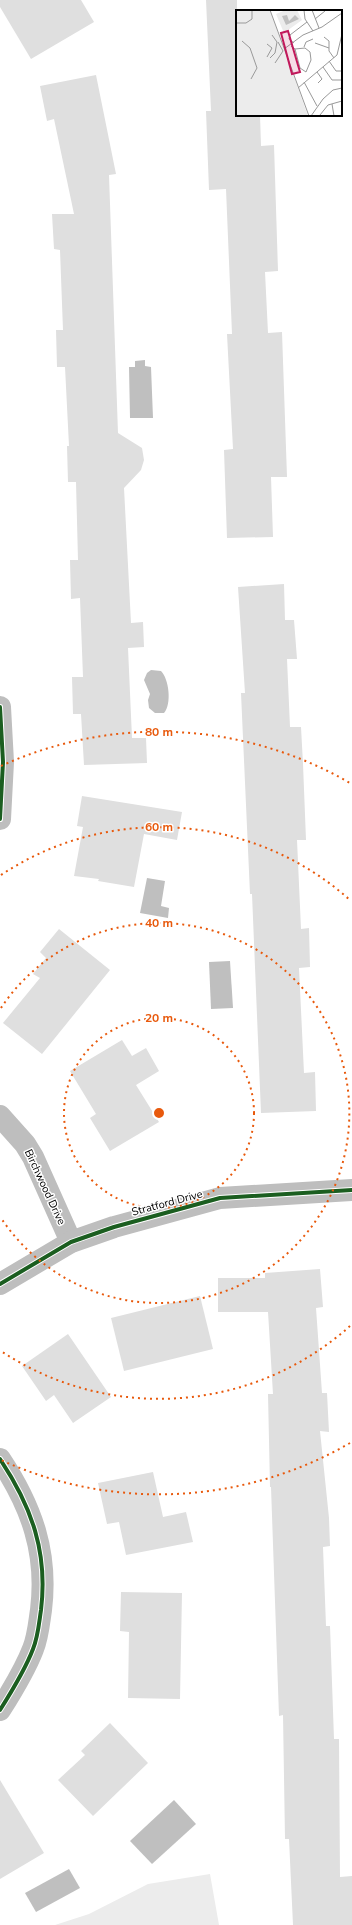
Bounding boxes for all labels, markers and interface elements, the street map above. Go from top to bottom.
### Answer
inset map [236,10,342,116]
text: 80 m [145,724,173,740]
text: 60 m [145,819,173,835]
text: 40 m [145,915,173,931]
text: 20 m [145,1010,173,1026]
centre of rings [152,1106,166,1120]
street label: Birchwood Drive [21,1147,69,1227]
street label: Stratford Drive [130,1186,204,1220]

